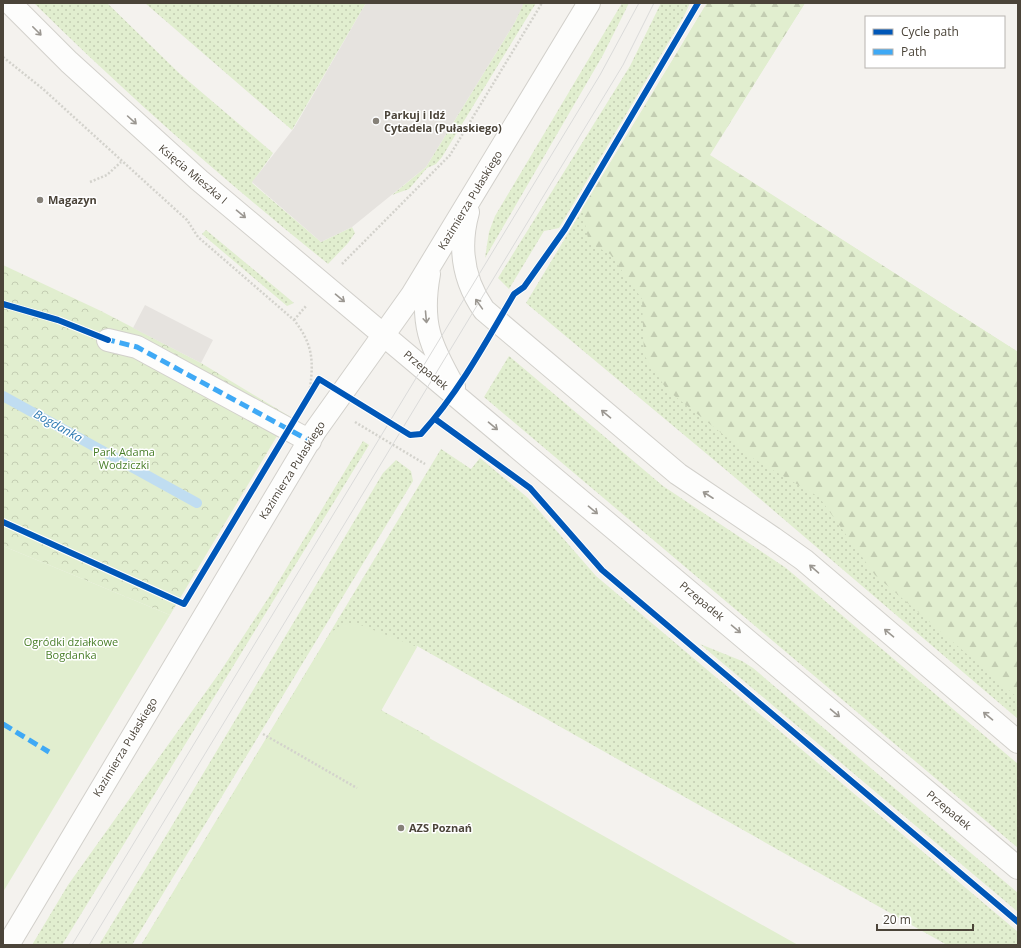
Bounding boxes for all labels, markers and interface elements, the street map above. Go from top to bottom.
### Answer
legend [865,16,1005,68]
text: Cycle path [901,23,959,40]
one-way arrow [32,26,42,36]
text: Path [901,43,927,60]
place label: Parkuj i Idź Cytadela (Pułaskiego) [384,107,502,135]
one-way arrow [127,115,137,125]
marker: Parkuj i Idź Cytadela (Pułaskiego) [371,116,381,126]
street label: Księcia Mieszka I [156,141,231,207]
street label: Kazimierza Pułaskiego [434,147,505,252]
place label: Magazyn [48,192,97,207]
marker: Magazyn [35,195,45,205]
one-way arrow [235,210,246,218]
one-way arrow [335,293,345,302]
one-way arrow [475,298,483,309]
one-way arrow [423,310,430,323]
street label: Przepadek [401,347,452,393]
water label: Bogdanka [31,405,86,446]
one-way arrow [600,410,611,419]
street label: Kazimierza Pułaskiego [255,417,328,522]
one-way arrow [488,422,498,431]
park label: Park Adama Wodziczki [93,444,155,472]
one-way arrow [703,491,714,499]
one-way arrow [588,505,598,514]
one-way arrow [809,564,820,573]
street label: Przepadek [677,578,728,624]
one-way arrow [730,625,741,634]
one-way arrow [883,628,894,637]
park label: Ogródki działkowe Bogdanka [24,634,118,662]
street label: Kazimierza Pułaskiego [89,694,160,799]
one-way arrow [829,708,840,717]
one-way arrow [983,712,994,721]
street label: Przepadek [924,787,975,833]
place label: AZS Poznań [409,820,472,835]
marker: AZS Poznań [396,823,406,833]
scale bar [877,906,973,932]
text: 20 m [883,911,911,928]

